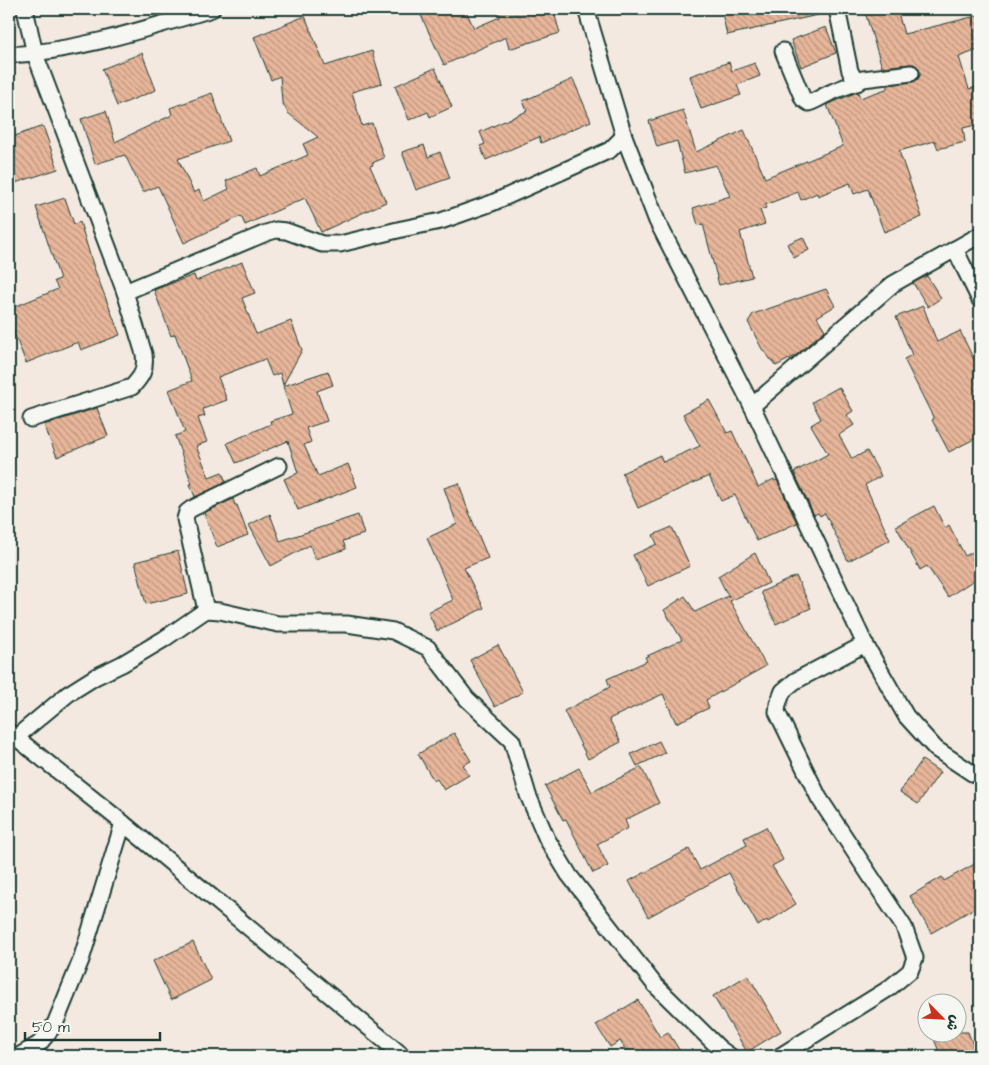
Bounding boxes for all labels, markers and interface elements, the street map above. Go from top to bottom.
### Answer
north arrow [916,992,966,1042]
scale bar [25,1010,160,1042]
text: ش [941,1012,965,1034]
text: 50 m [32,1017,70,1038]

